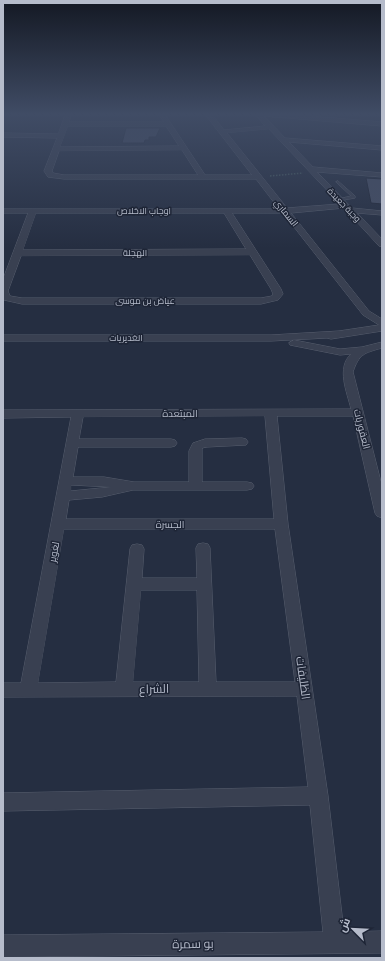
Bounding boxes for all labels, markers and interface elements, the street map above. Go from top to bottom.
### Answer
street label: وجبة جعيدة [325,185,363,225]
street label: السماري [271,197,301,230]
street label: اوجاب الاخلاص [117,205,171,217]
street label: الهجلة [123,247,147,259]
street label: عياض بن موسى [115,295,175,307]
street label: الغديريات [109,332,143,344]
street label: المبتعدة [162,407,198,420]
street label: العقوريات [351,408,373,450]
street label: الجسرة [156,518,184,531]
street label: لغوير [45,541,62,564]
street label: الظليفات [292,655,314,701]
street label: الشراع [139,681,169,697]
north arrow [333,909,373,949]
text: ش [335,916,353,934]
street label: بو سمرة [172,936,214,952]

